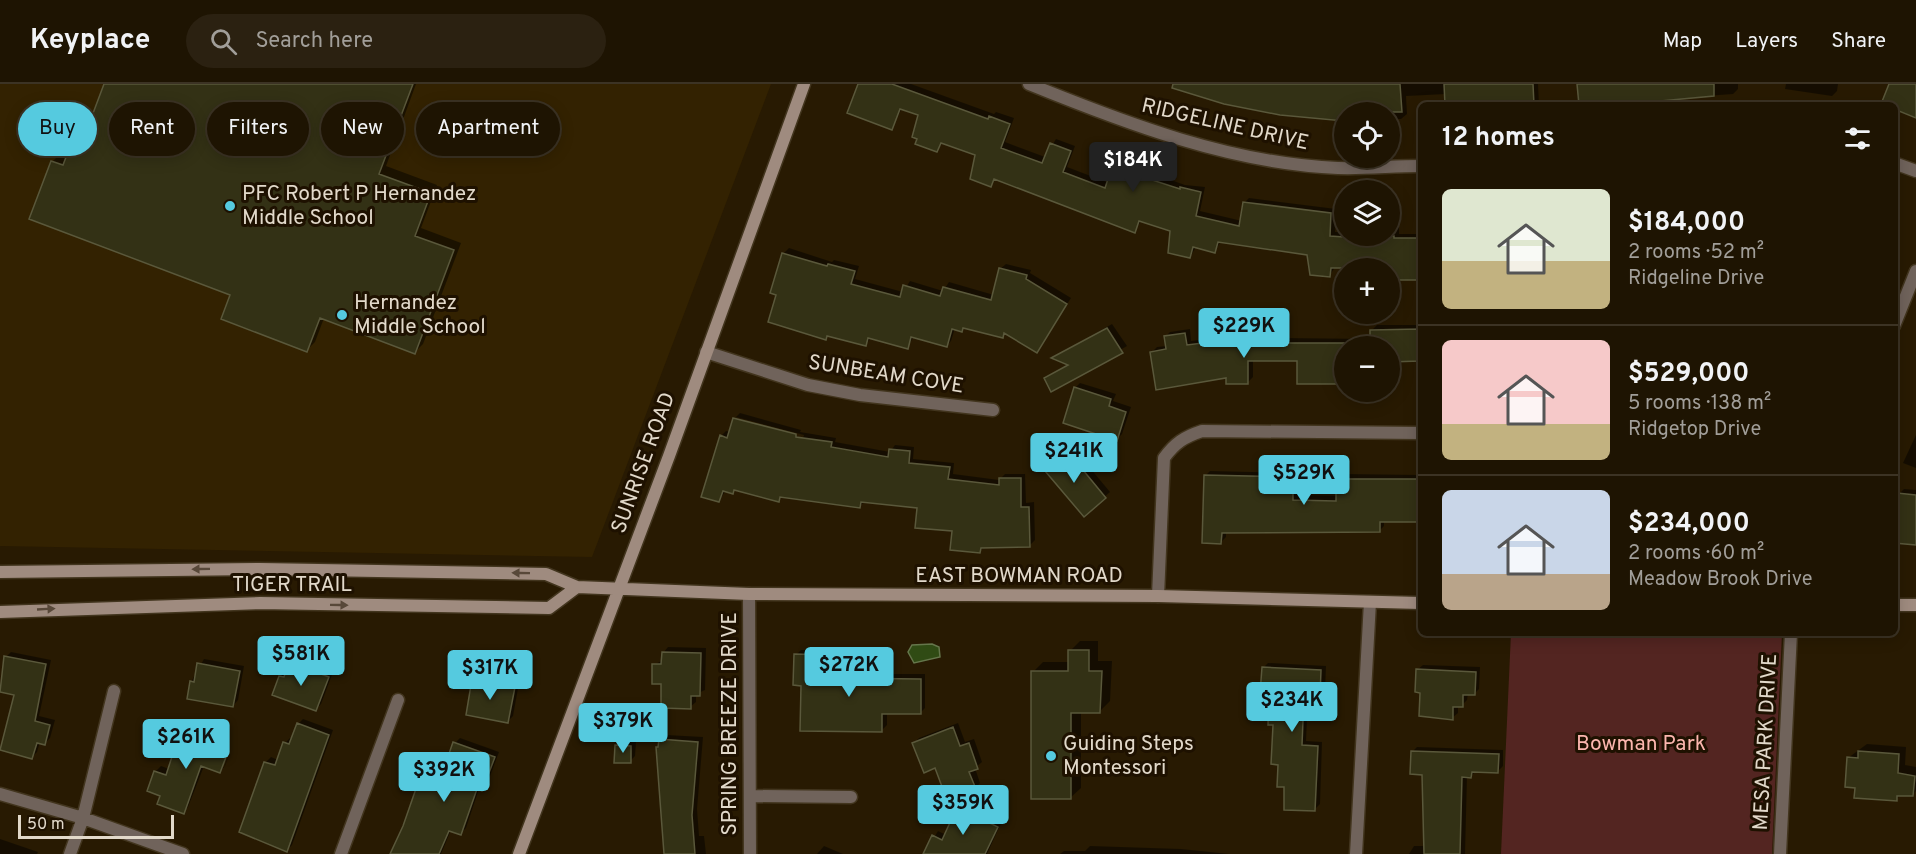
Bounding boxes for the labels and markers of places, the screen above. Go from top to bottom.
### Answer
pin: $184K [1091,142,1175,193]
place label: PFC Robert P Hernandez Middle School [242,181,476,232]
marker: PFC Robert P Hernandez Middle School [223,199,237,213]
place label: Hernandez Middle School [354,290,486,341]
marker: Hernandez Middle School [335,308,349,322]
pin: $229K [1202,308,1286,359]
pin: $241K [1032,433,1116,484]
pin: $529K [1262,455,1346,506]
pin: $581K [259,636,343,687]
pin: $272K [807,647,891,698]
pin: $317K [448,650,532,701]
pin: $234K [1250,682,1334,733]
pin: $379K [581,703,665,754]
pin: $261K [144,719,228,770]
place label: Guiding Steps Montessori [1063,731,1194,782]
marker: Guiding Steps Montessori [1044,749,1058,763]
pin: $392K [402,752,486,803]
pin: $359K [921,785,1005,836]

